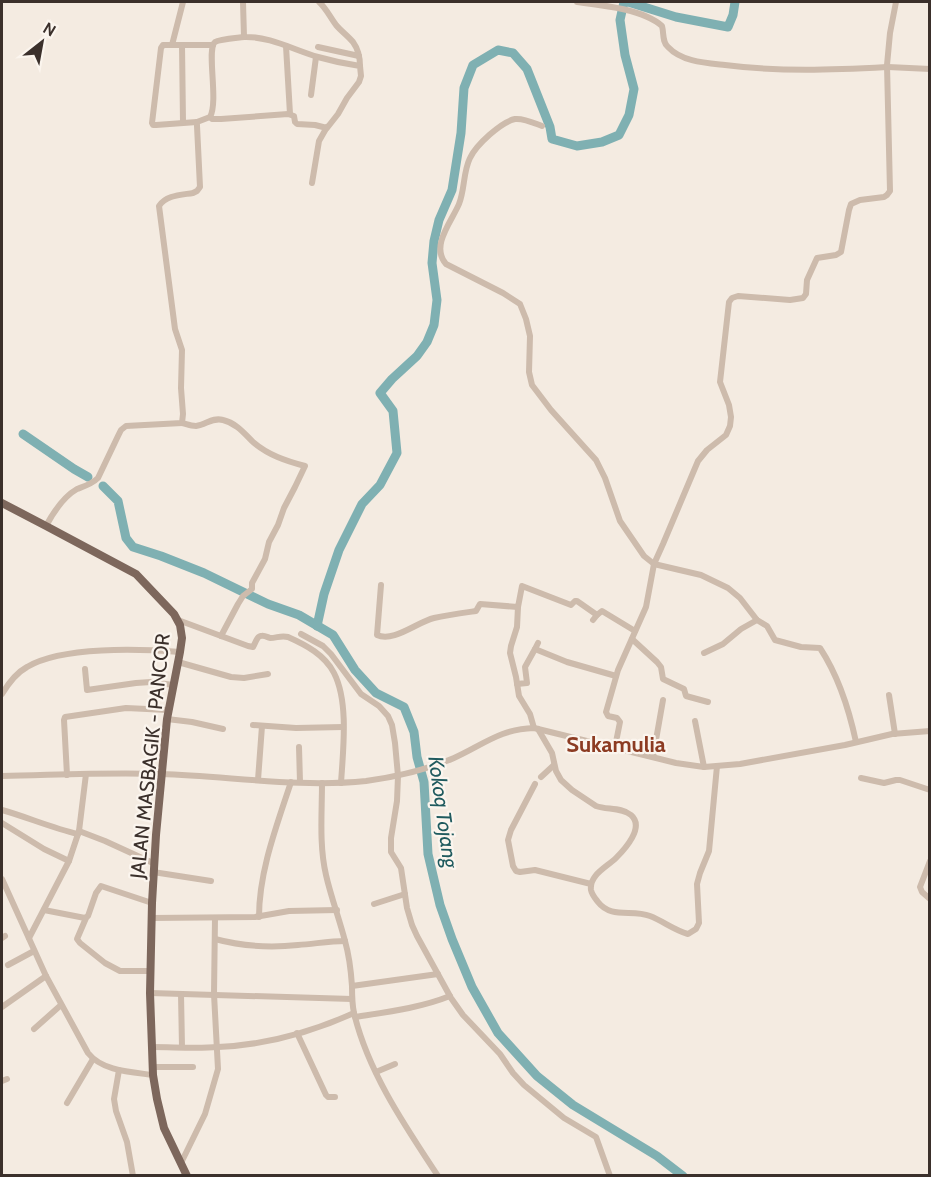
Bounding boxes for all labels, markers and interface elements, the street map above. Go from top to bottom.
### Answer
north arrow [12,12,72,72]
text: N [40,19,59,41]
street label: JALAN MASBAGIK - PANCOR [125,632,175,881]
district label: Sukamulia [566,731,666,758]
water label: Kokoq Tojang [422,754,464,871]

